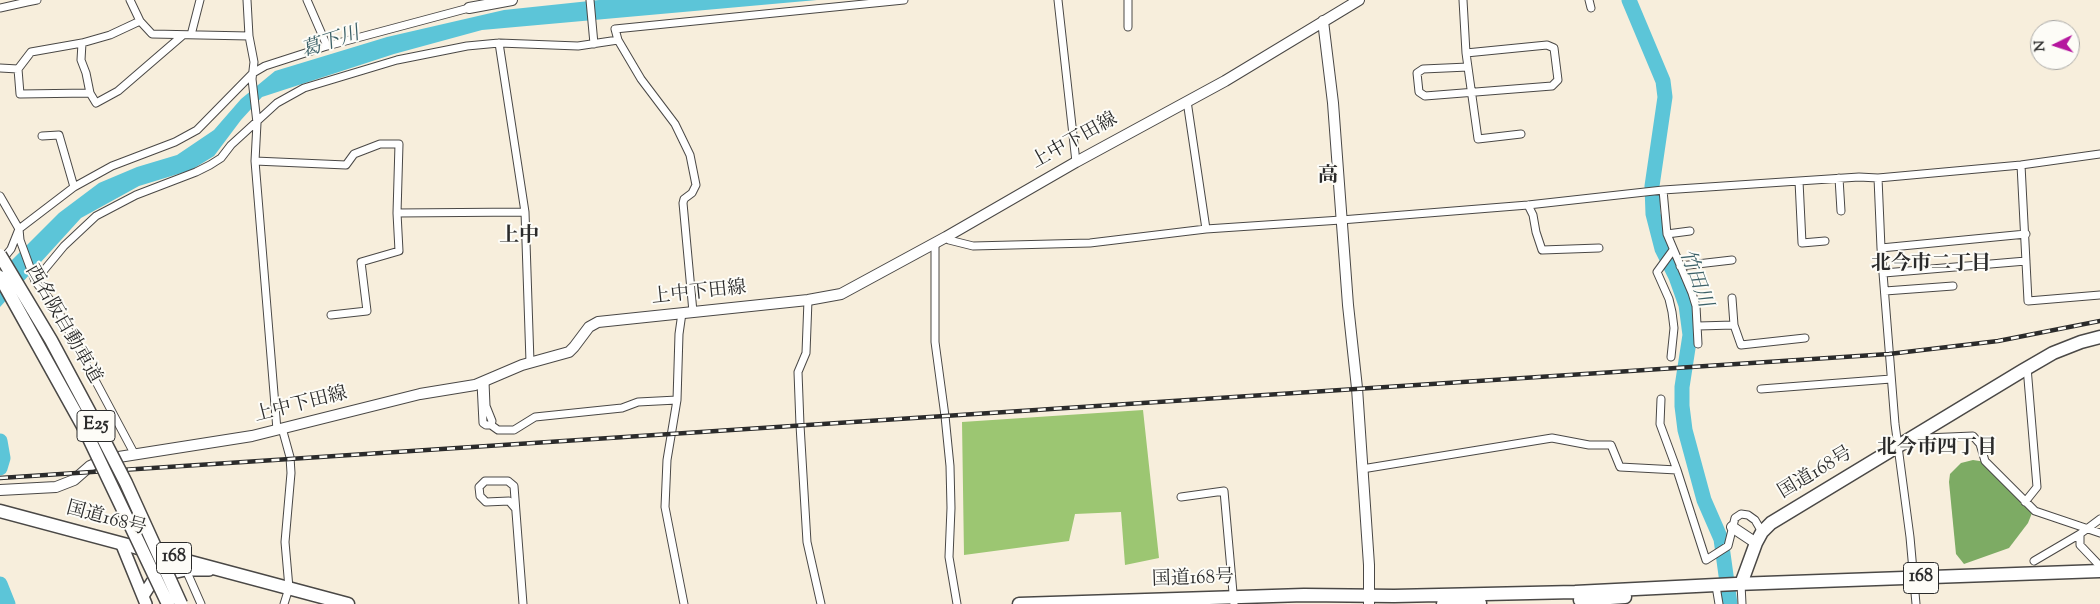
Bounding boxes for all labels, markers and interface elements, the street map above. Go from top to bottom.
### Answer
north arrow [2030,20,2080,70]
water label: 葛下川 [299,23,363,65]
text: N [2031,40,2051,52]
street label: 上中下田線 [1028,109,1122,175]
district label: 高 [1318,166,1338,190]
district label: 上中 [499,226,539,250]
water label: 竹田川 [1672,247,1716,311]
district label: 北今市二丁目 [1871,254,1991,278]
street label: 西名阪自動車道 [19,262,105,388]
street label: 上中下田線 [651,278,747,310]
street label: 上中下田線 [252,383,350,429]
road number: E25 [77,411,115,442]
district label: 北今市四丁目 [1877,438,1997,462]
street label: 国道168号 [1775,443,1857,505]
street label: 国道168号 [63,498,149,542]
road number: 168 [156,542,192,574]
road number: 168 [1904,562,1938,594]
street label: 国道168号 [1151,567,1235,593]

